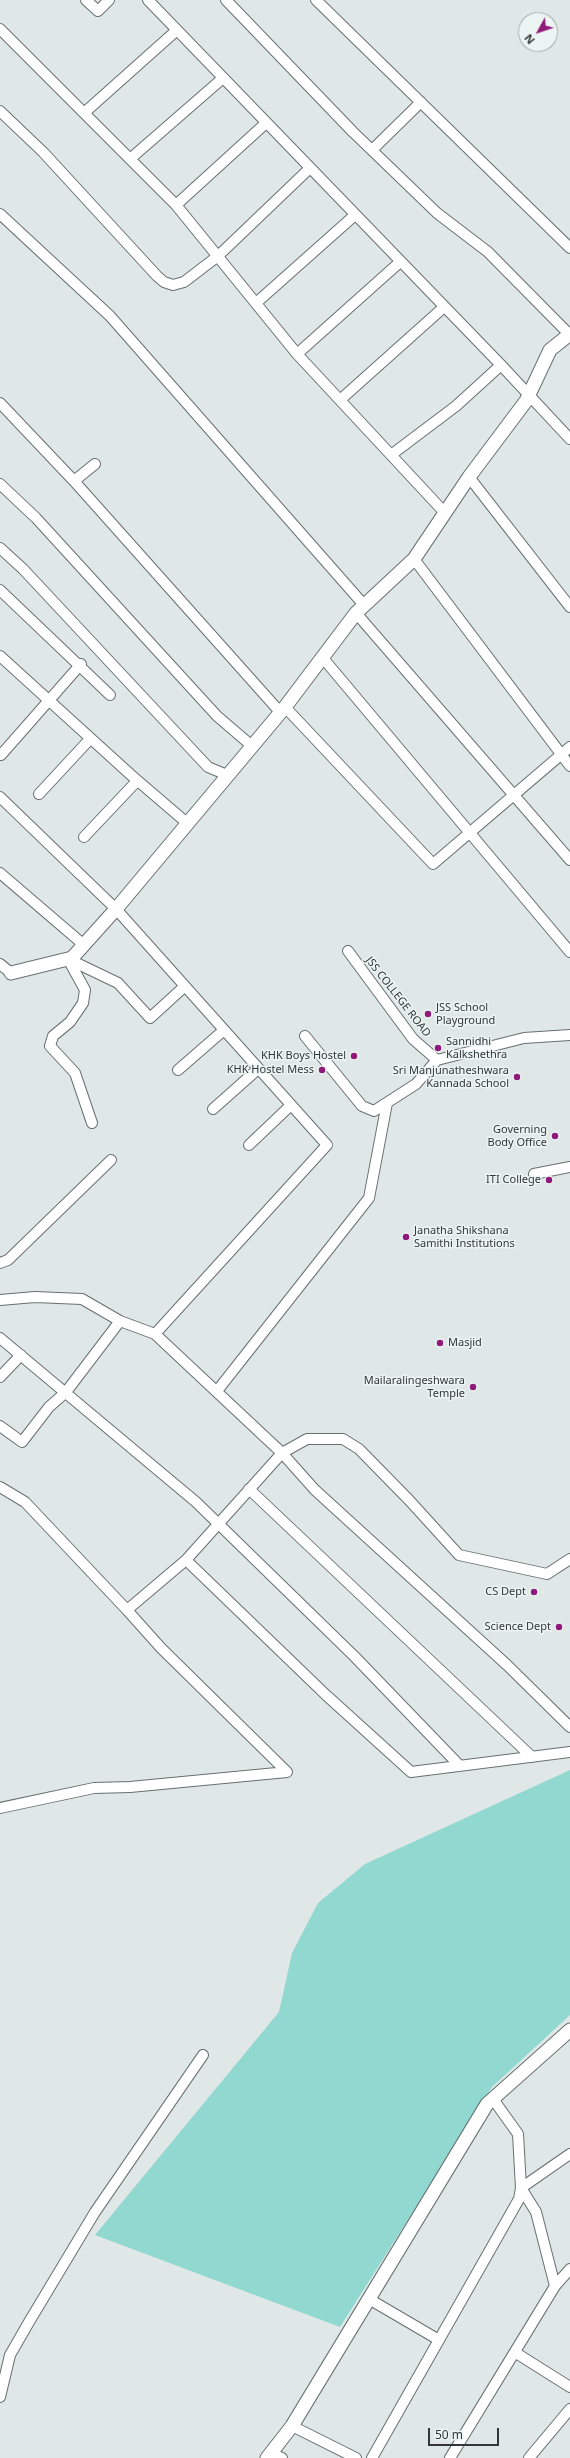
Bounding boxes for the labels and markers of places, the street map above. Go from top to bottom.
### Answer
place label: JSS School Playground [436,1001,495,1027]
marker: JSS School Playground [423,1009,433,1019]
place label: Sannidhi Kalkshethra [446,1035,507,1061]
marker: Sannidhi Kalkshethra [433,1043,443,1053]
place label: KHK Boys Hostel [261,1049,346,1063]
marker: KHK Boys Hostel [349,1051,359,1061]
place label: KHK Hostel Mess [227,1063,314,1077]
place label: Sri Manjunatheshwara Kannada School [393,1064,509,1090]
marker: KHK Hostel Mess [317,1065,327,1075]
marker: Sri Manjunatheshwara Kannada School [512,1072,522,1082]
place label: Governing Body Office [487,1123,547,1149]
marker: Governing Body Office [550,1131,560,1141]
place label: ITI College [486,1173,541,1187]
marker: ITI College [544,1175,554,1185]
place label: Janatha Shikshana Samithi Institutions [414,1224,515,1250]
marker: Janatha Shikshana Samithi Institutions [401,1232,411,1242]
place label: Masjid [448,1336,482,1350]
marker: Masjid [435,1338,445,1348]
place label: Mailaralingeshwara Temple [364,1374,465,1400]
marker: Mailaralingeshwara Temple [468,1382,478,1392]
place label: CS Dept [485,1585,526,1599]
marker: CS Dept [529,1587,539,1597]
place label: Science Dept [485,1620,551,1634]
marker: Science Dept [554,1622,564,1632]

